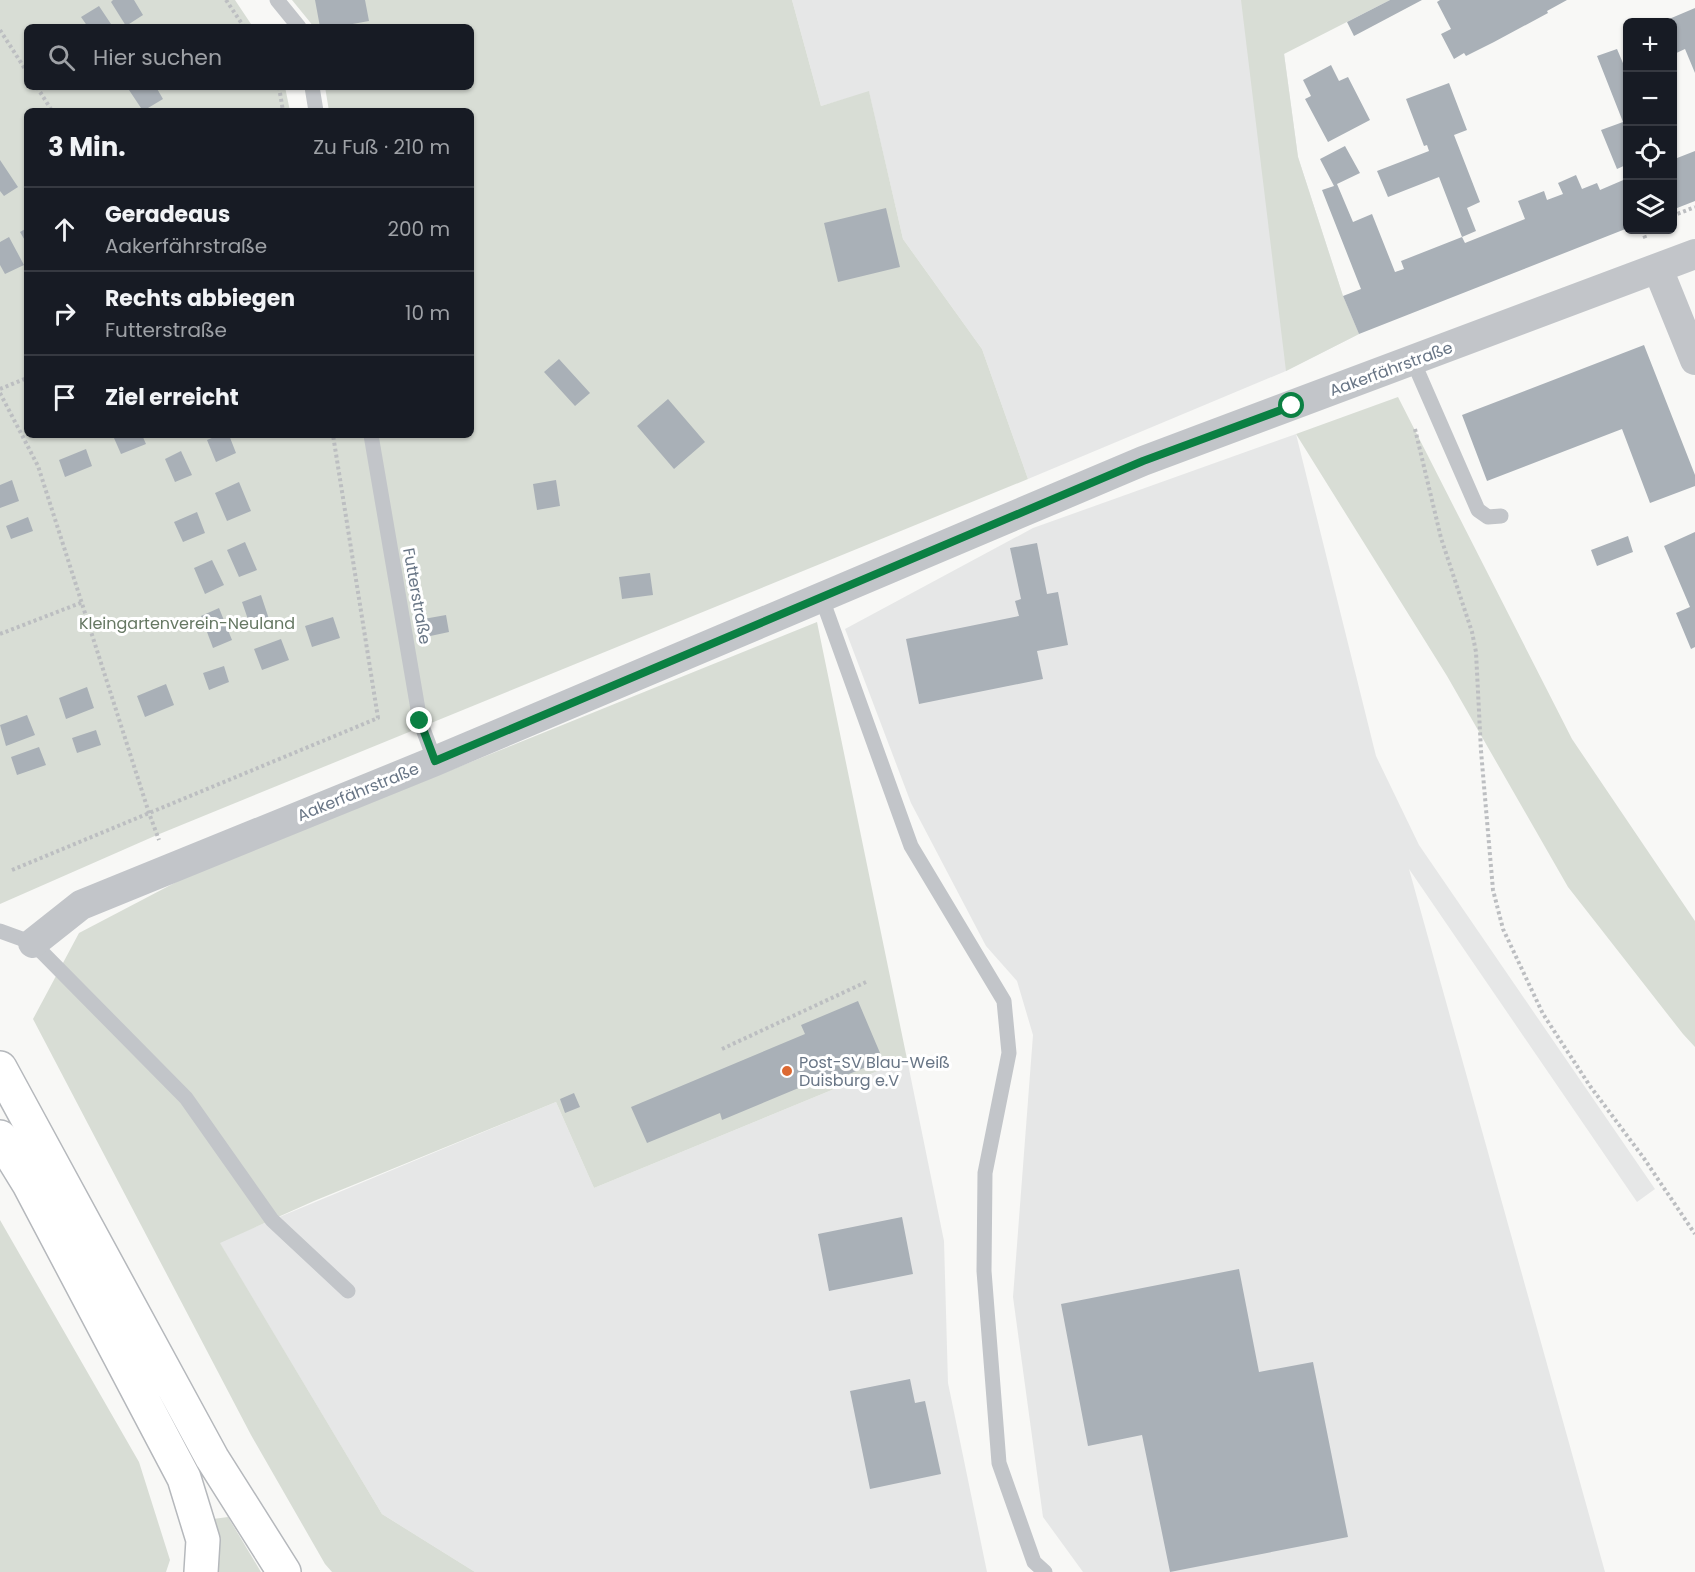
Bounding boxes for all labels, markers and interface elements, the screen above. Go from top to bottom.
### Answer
map controls [1623,18,1677,234]
button: + [1623,18,1677,72]
search box [24,24,474,90]
icon: search [45,41,78,74]
text: Hier suchen [93,42,222,73]
button: − [1623,72,1677,126]
button: locate [1623,126,1677,180]
text: 3 Min. [48,129,126,165]
text: Zu Fuß · 210 m [313,133,450,161]
button: layers [1623,180,1677,234]
text: Geradeaus [105,199,230,230]
icon: ahead [48,213,81,246]
text: 200 m [387,215,450,243]
text: Aakerfährstraße [105,232,267,260]
text: Rechts abbiegen [105,283,295,314]
icon: right [48,297,81,330]
text: 10 m [405,299,450,327]
text: Futterstraße [105,316,227,344]
street label: Aakerfährstraße [1326,336,1456,402]
icon: arrive [48,381,81,414]
text: Ziel erreicht [105,382,239,413]
route start [1278,392,1304,418]
street label: Futterstraße [397,546,437,646]
park label: Kleingartenverein-Neuland [79,612,295,635]
route end [406,707,432,733]
street label: Aakerfährstraße [294,757,423,827]
place label: Post-SV Blau-Weiß Duisburg e.V [799,1051,950,1092]
marker: Post-SV Blau-Weiß Duisburg e.V [780,1064,794,1078]

